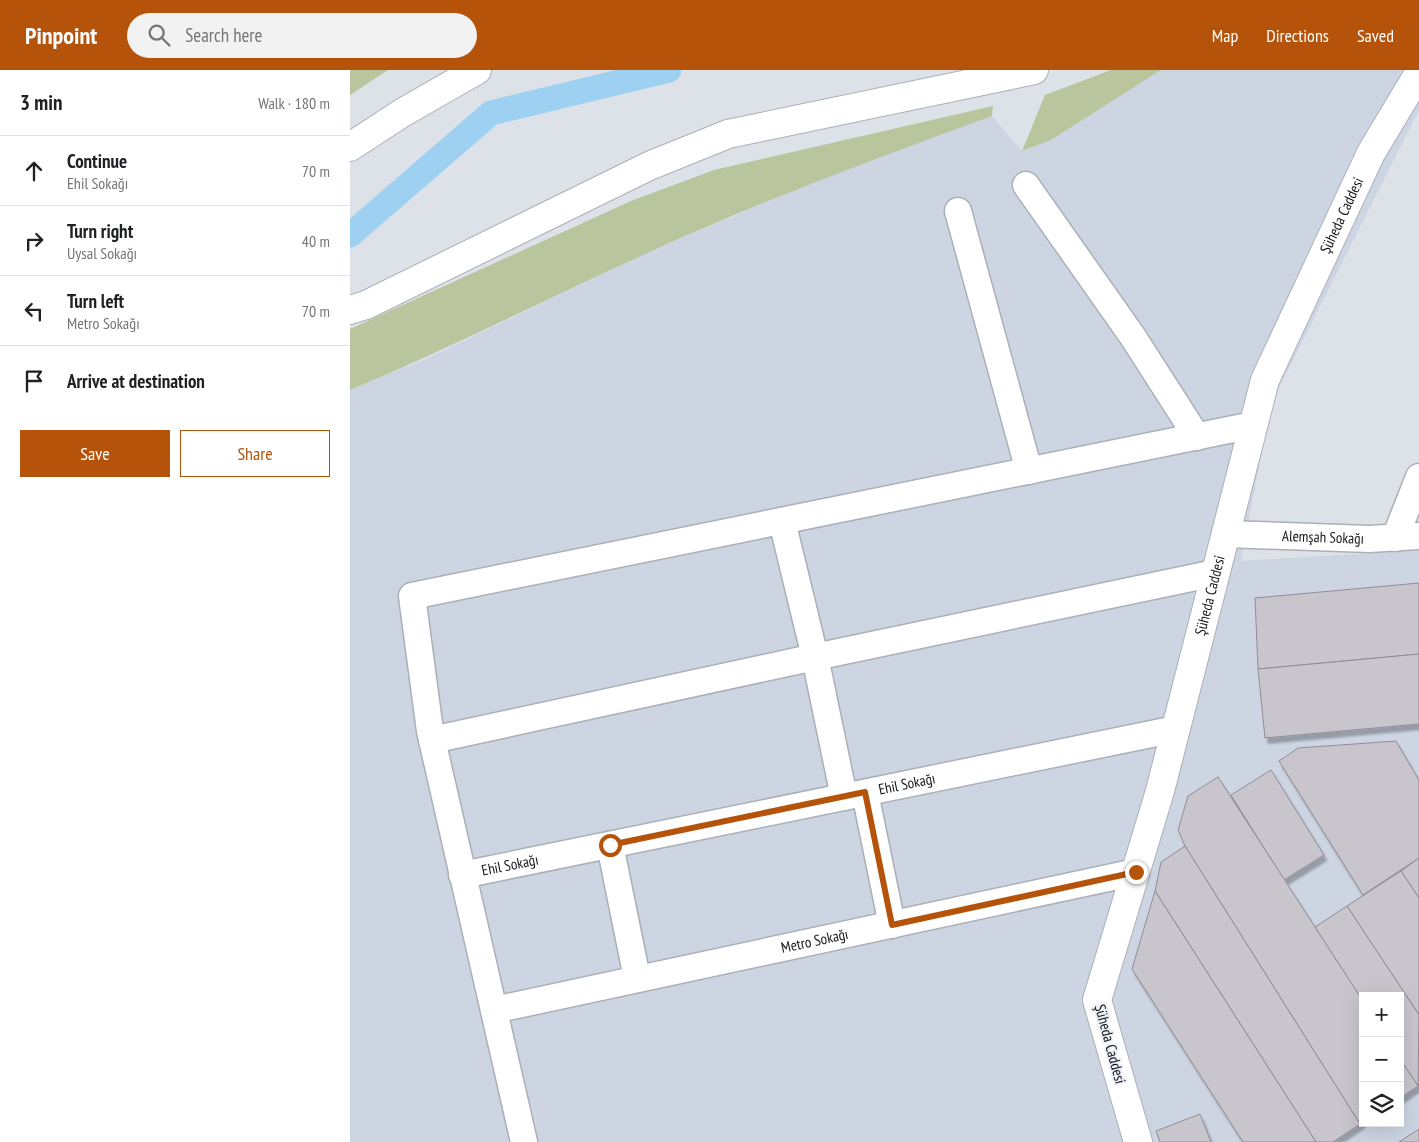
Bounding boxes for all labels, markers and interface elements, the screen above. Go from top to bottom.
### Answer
search box [127,13,477,58]
text: Pinpoint [25,20,97,51]
icon: search [145,21,173,49]
text: Search here [185,23,262,47]
text: Map [1212,24,1238,47]
text: Directions [1266,24,1329,47]
text: Saved [1357,24,1394,47]
text: 3 min [20,89,62,116]
text: Walk · 180 m [258,93,330,113]
text: Continue [67,149,127,173]
icon: ahead [20,157,48,185]
text: 70 m [302,161,330,181]
text: Ehil Sokağı [67,173,128,193]
street label: Şüheda Caddesi [1316,174,1367,256]
text: Turn right [67,219,133,243]
icon: right [20,227,48,255]
text: 40 m [302,231,330,251]
text: Uysal Sokağı [67,243,137,263]
text: Turn left [67,289,124,313]
icon: left [20,297,48,325]
text: 70 m [302,301,330,321]
text: Metro Sokağı [67,313,140,333]
icon: arrive [20,367,48,395]
text: Arrive at destination [67,369,205,393]
button: Save [20,430,170,477]
button: Share [180,430,330,477]
street label: Alemşah Sokağı [1282,526,1364,548]
street label: Şüheda Caddesi [1190,553,1229,637]
street label: Ehil Sokağı [877,768,937,799]
route start [599,834,622,857]
street label: Ehil Sokağı [480,850,540,880]
route end [1125,861,1148,884]
street label: Metro Sokağı [779,924,850,957]
map controls [1359,992,1404,1127]
button: + [1359,992,1404,1037]
street label: Şüheda Caddesi [1091,1002,1130,1086]
button: − [1359,1037,1404,1082]
button: layers [1359,1082,1404,1127]

